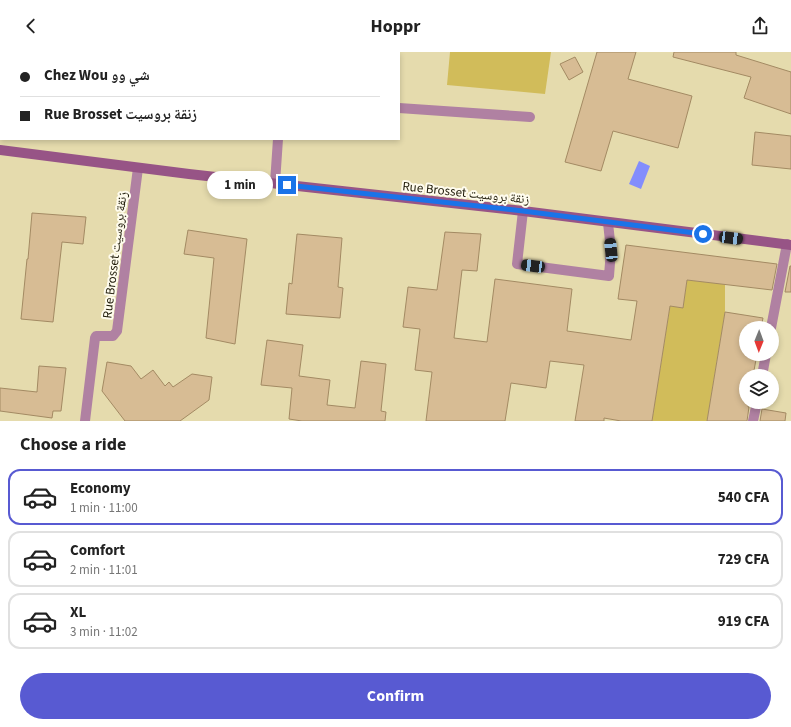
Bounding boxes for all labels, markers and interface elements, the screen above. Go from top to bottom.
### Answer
text: Hoppr [371,14,420,39]
icon: back [20,15,42,37]
icon: share [749,15,771,37]
text: Chez Wou شي وو [44,65,150,86]
text: Rue Brosset زنقة بروسيت [44,104,197,125]
callout: 1 min [207,171,273,199]
text: 1 min [224,176,256,194]
route end [278,176,296,194]
street label: Rue Brosset زنقة بروسيت [401,177,530,209]
street label: Rue Brosset زنقة بروسيت [98,191,132,320]
route start [694,225,712,243]
car [718,231,744,245]
car [604,237,618,263]
car [520,259,546,273]
north arrow [739,321,779,361]
map controls [739,321,779,409]
button: layers [739,369,779,409]
text: Choose a ride [20,432,126,457]
text: Economy [70,478,131,499]
icon: car [22,479,58,515]
text: 540 CFA [718,487,769,508]
text: 1 min · 11:00 [70,499,138,517]
text: Comfort [70,540,125,561]
icon: car [22,541,58,577]
text: 729 CFA [718,549,769,570]
text: 2 min · 11:01 [70,561,138,579]
text: XL [70,602,86,623]
icon: car [22,603,58,639]
text: 919 CFA [718,611,769,632]
text: 3 min · 11:02 [70,623,138,641]
button: Confirm [20,673,771,719]

